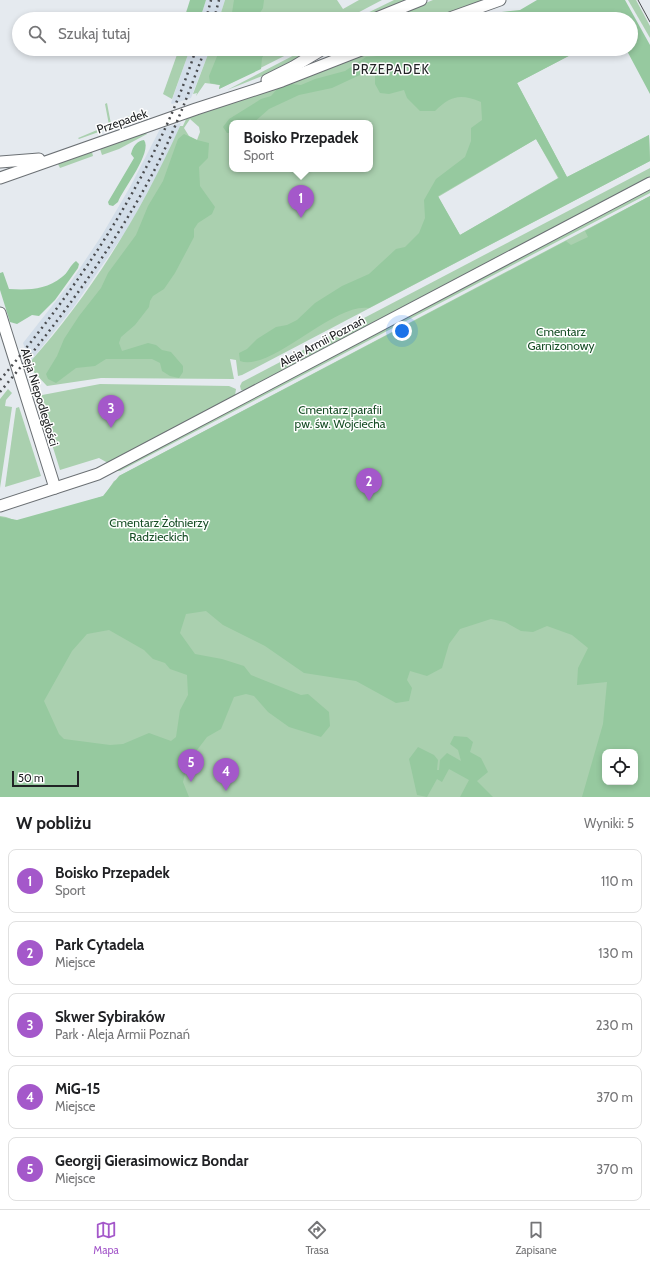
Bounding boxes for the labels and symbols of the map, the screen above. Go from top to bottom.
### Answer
district label: PRZEPADEK [352,61,430,77]
street label: Przepadek [95,105,150,137]
pin: 1 [288,185,314,218]
street label: Aleja Armii Poznań [277,312,368,370]
your location [392,321,412,341]
park label: Cmentarz Garnizonowy [528,324,595,353]
street label: Aleja Niepodległości [18,346,62,448]
pin: 3 [98,395,124,428]
park label: Cmentarz parafii pw. św. Wojciecha [295,402,386,431]
pin: 2 [356,468,382,501]
park label: Cmentarz Żołnierzy Radzieckich [109,515,209,544]
pin: 5 [178,749,204,782]
pin: 4 [213,758,239,791]
scale bar [12,769,79,788]

